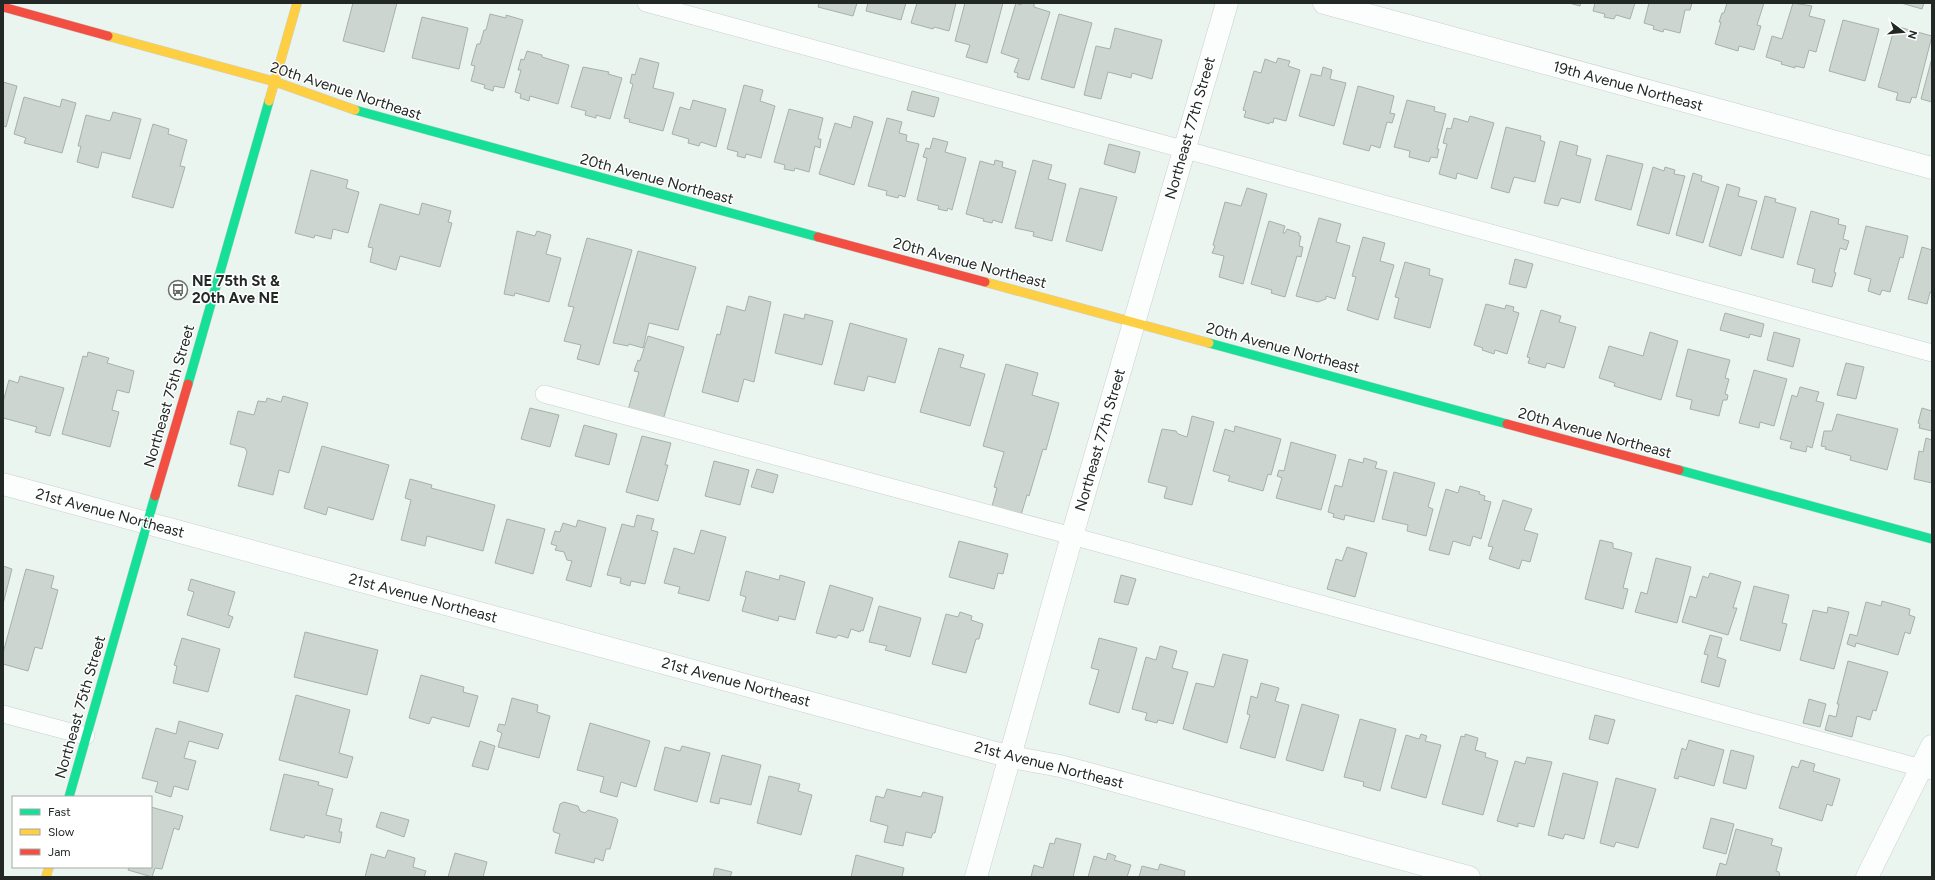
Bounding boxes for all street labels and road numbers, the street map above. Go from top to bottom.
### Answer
street label: Northeast 77th Street [1161,54,1219,201]
street label: 19th Avenue Northeast [1551,57,1705,115]
street label: 20th Avenue Northeast [268,58,424,124]
street label: 20th Avenue Northeast [578,150,736,208]
street label: 20th Avenue Northeast [891,234,1049,292]
street label: 20th Avenue Northeast [1204,319,1362,377]
street label: Northeast 75th Street [140,322,198,470]
street label: Northeast 77th Street [1071,366,1129,513]
street label: 20th Avenue Northeast [1516,404,1674,462]
street label: 21st Avenue Northeast [34,484,187,542]
street label: 21st Avenue Northeast [347,569,500,627]
street label: Northeast 75th Street [51,633,109,781]
street label: 21st Avenue Northeast [660,653,813,711]
street label: 21st Avenue Northeast [972,738,1126,792]

